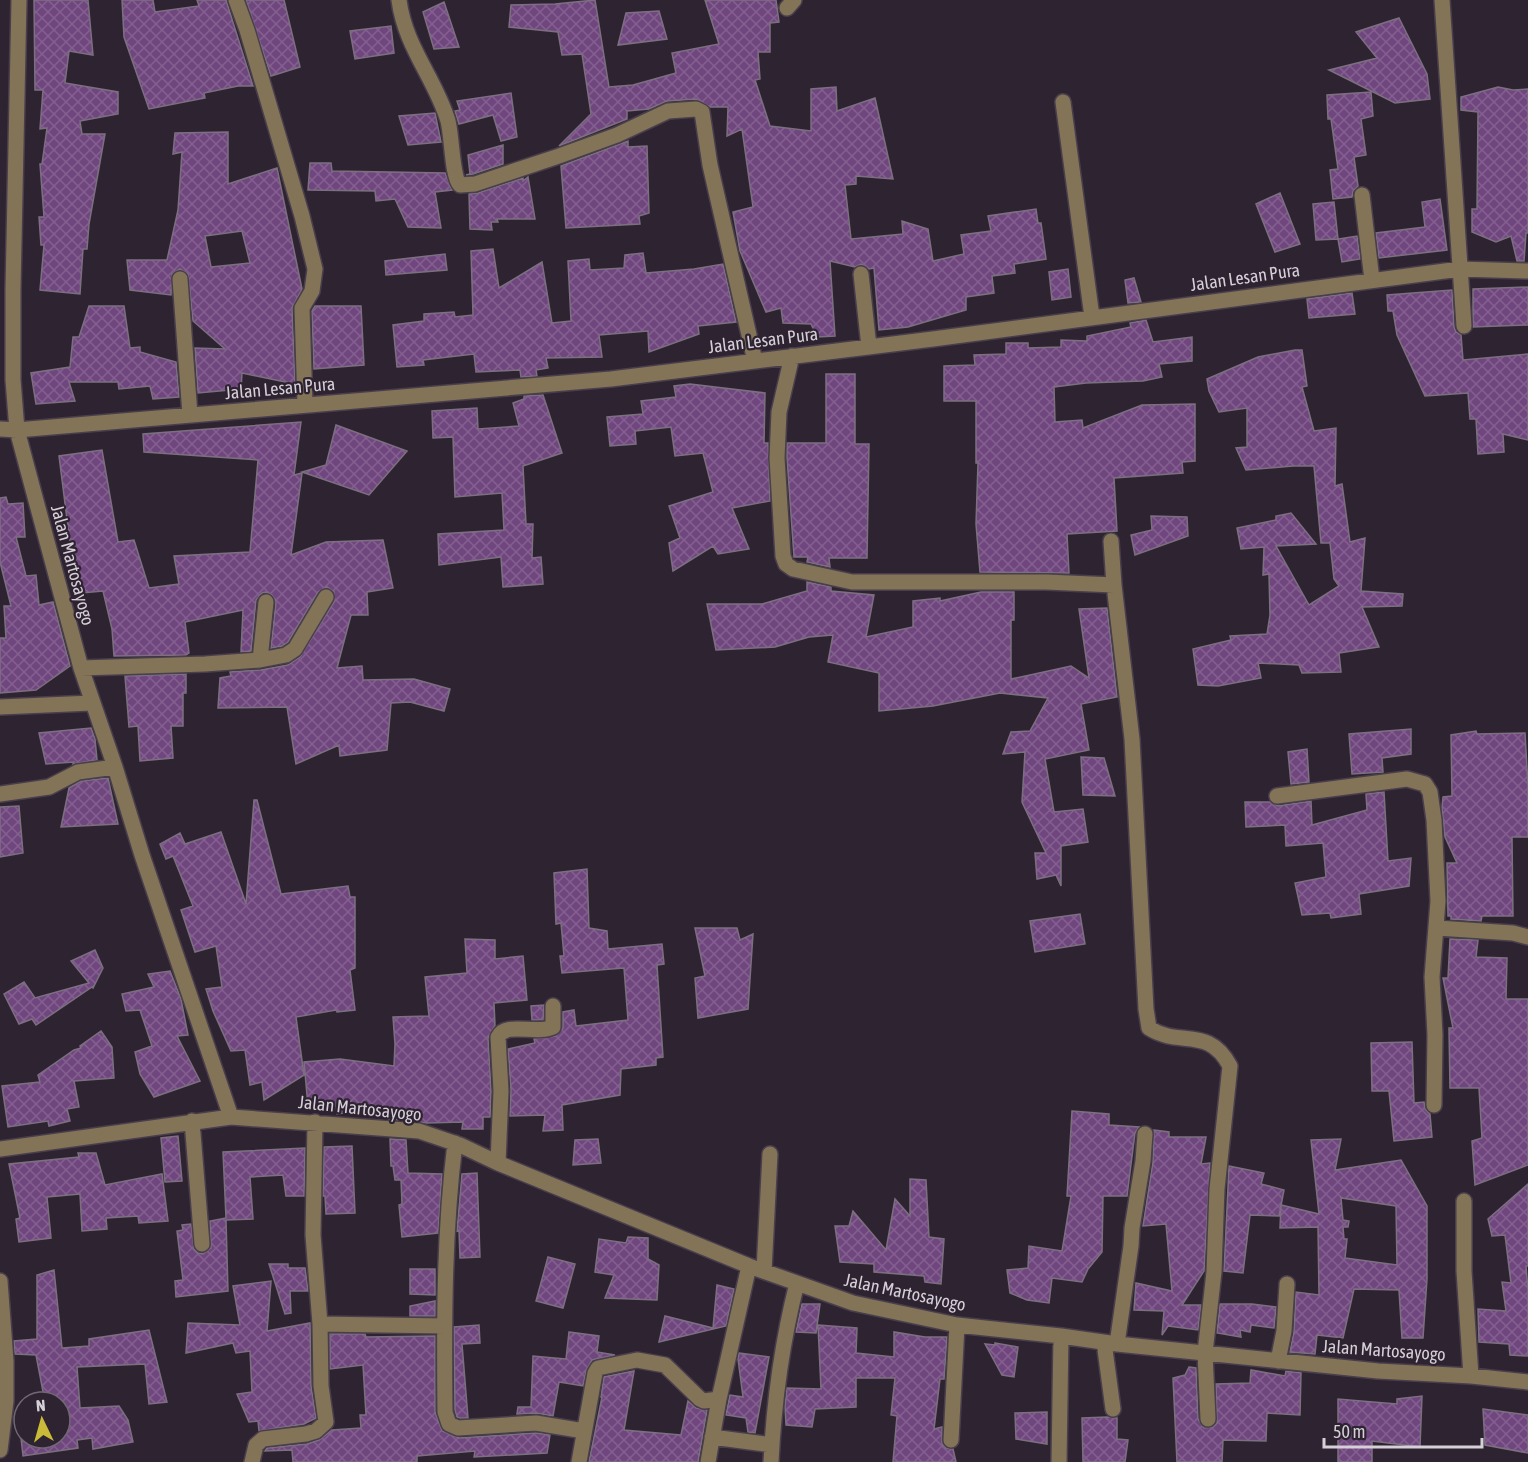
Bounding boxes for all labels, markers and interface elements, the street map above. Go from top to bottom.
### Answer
street label: Jalan Lesan Pura [1189,259,1301,295]
street label: Jalan Lesan Pura [707,323,819,357]
street label: Jalan Lesan Pura [224,373,336,403]
street label: Jalan Martosayogo [47,503,99,627]
street label: Jalan Martosayogo [297,1091,423,1125]
street label: Jalan Martosayogo [842,1269,968,1315]
street label: Jalan Martosayogo [1322,1335,1446,1365]
north arrow [12,1390,72,1450]
text: N [35,1396,46,1414]
scale bar [1324,1411,1482,1449]
text: 50 m [1333,1421,1365,1442]

